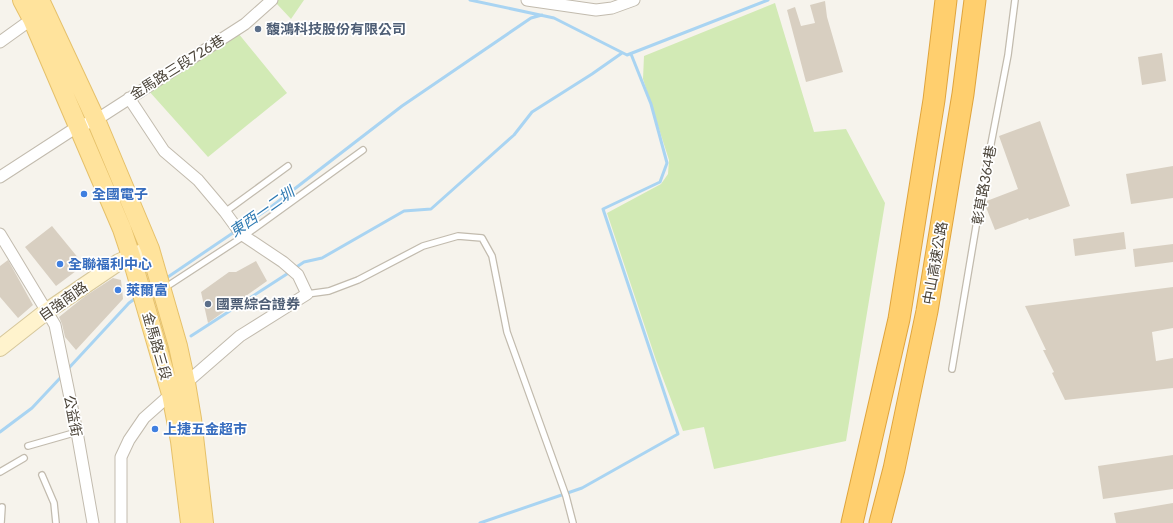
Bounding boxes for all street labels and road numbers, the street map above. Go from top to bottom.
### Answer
street label: 金馬路三段726巷 [126,31,227,102]
street label: 彰草路364巷 [968,144,999,226]
street label: 中山高速公路 [919,220,950,306]
street label: 自強南路 [35,278,91,324]
street label: 金馬路三段 [140,310,175,382]
street label: 公益街 [61,394,86,438]

